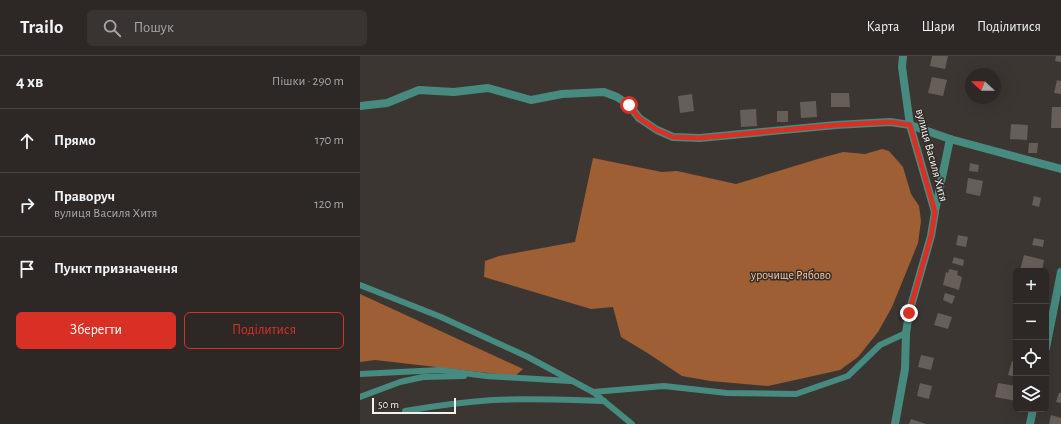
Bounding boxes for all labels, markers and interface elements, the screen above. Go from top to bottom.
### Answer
search box [87,10,367,46]
icon: search [101,17,123,39]
text: Trailo [20,18,63,37]
text: Пошук [133,20,174,35]
text: Карта [867,20,899,34]
text: Шари [921,20,955,34]
text: Поділитися [977,20,1041,34]
north arrow [965,68,1001,104]
text: 4 хв [16,73,43,90]
text: Пішки · 290 m [272,75,344,88]
route start [620,96,638,114]
street label: вулиця Василя Хитя [913,107,950,203]
icon: ahead [16,130,38,152]
text: Прямо [54,133,96,148]
text: 170 m [315,134,344,147]
text: Праворуч [54,189,115,204]
icon: right [16,194,38,216]
text: 120 m [314,198,344,211]
text: вулиця Василя Хитя [54,207,157,220]
icon: arrive [16,258,38,280]
text: Пункт призначення [54,261,178,276]
map controls [1013,268,1049,412]
button: + [1013,268,1049,304]
park label: урочище Рябово [750,269,831,282]
route end [900,304,918,322]
button: − [1013,304,1049,340]
button: Зберегти [16,312,176,349]
button: Поділитися [184,312,344,349]
button: locate [1013,340,1049,376]
button: layers [1013,376,1049,412]
scale bar [372,396,456,415]
text: 50 m [378,399,399,410]

